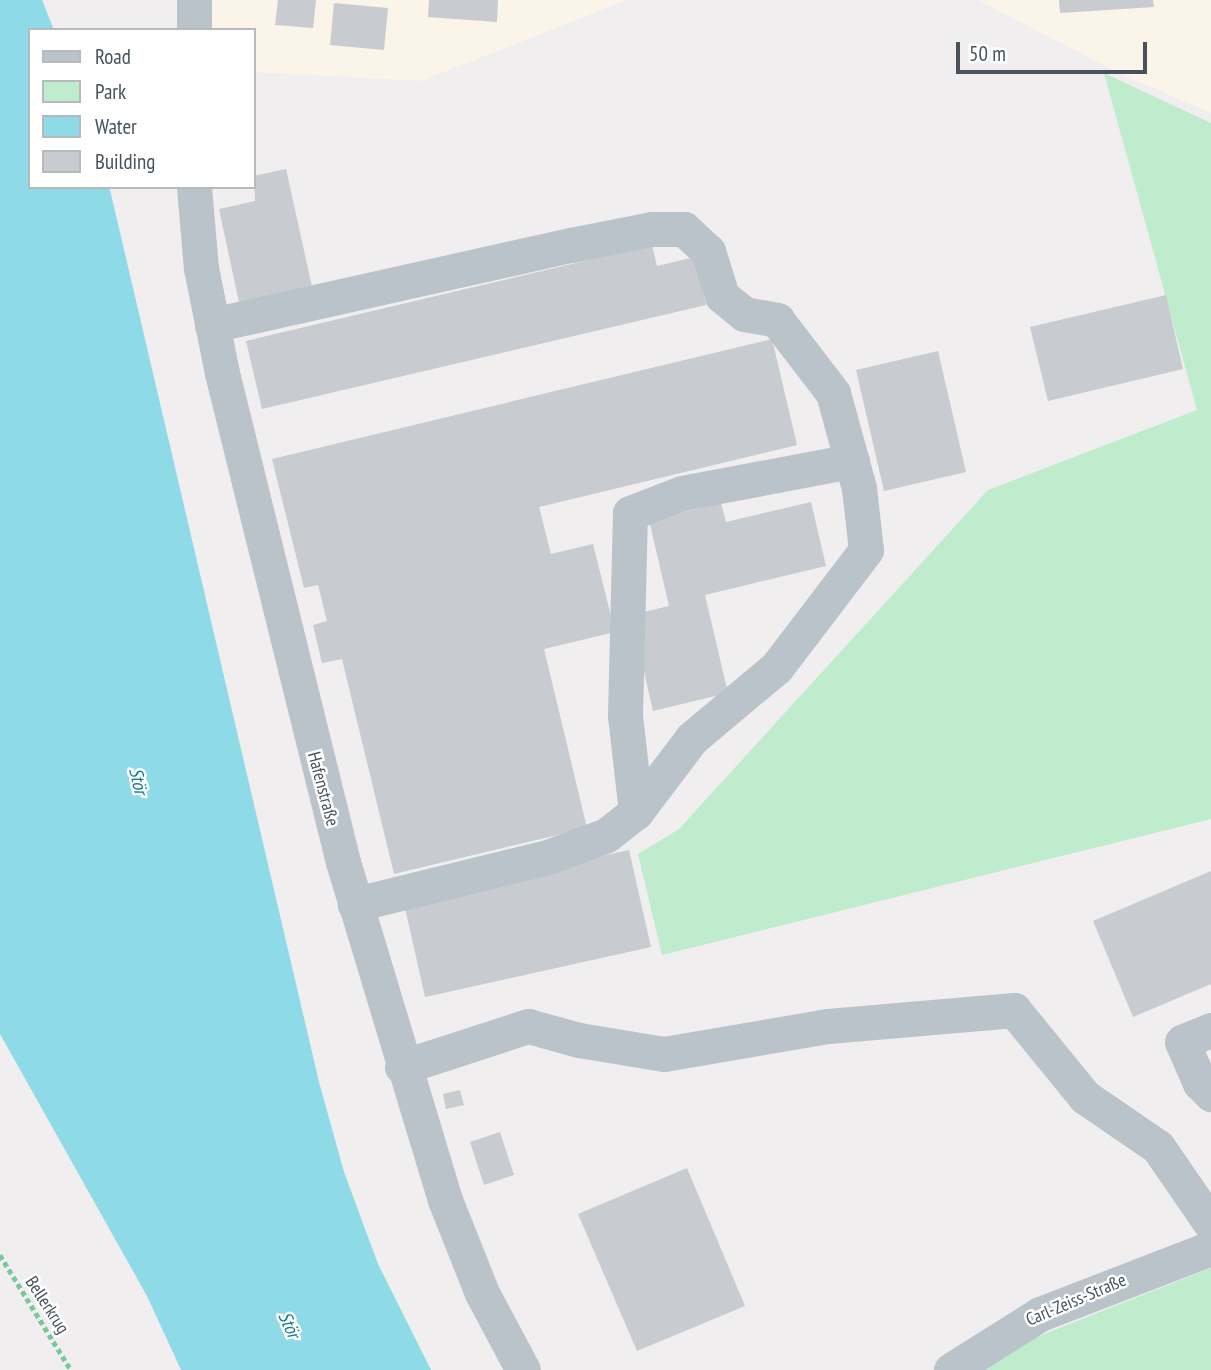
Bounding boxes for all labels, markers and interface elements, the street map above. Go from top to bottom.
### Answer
legend [28,28,256,189]
scale bar [959,28,1150,72]
text: 50 m [969,40,1006,67]
text: Road [95,43,131,70]
text: Park [95,78,126,105]
text: Water [95,113,137,140]
text: Building [95,148,155,175]
street label: Hafenstraße [303,749,343,829]
water label: Stör [124,765,152,797]
street label: Carl-Zeiss-Straße [1023,1269,1129,1331]
street label: Bellerkrug [20,1272,74,1338]
water label: Stör [273,1308,305,1342]

